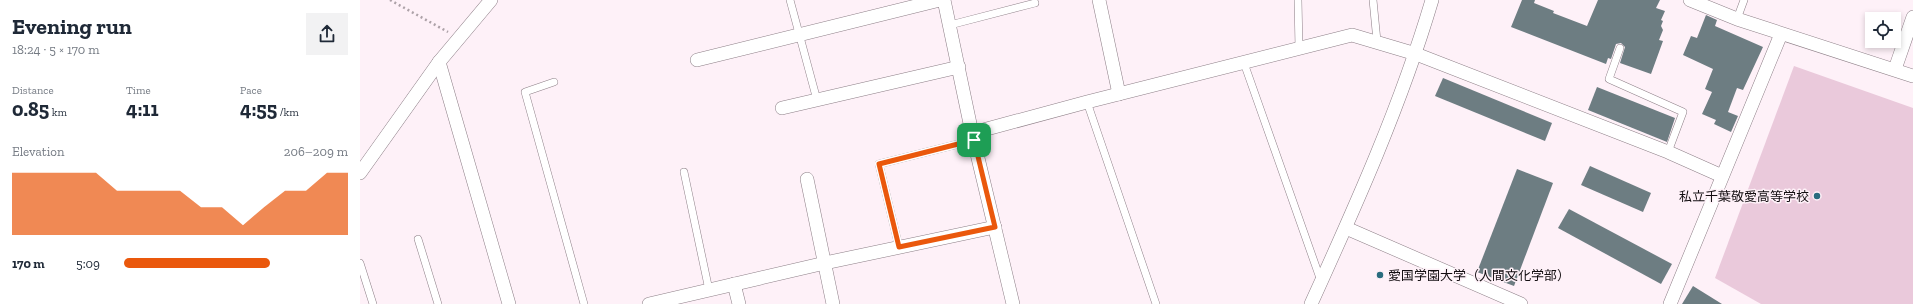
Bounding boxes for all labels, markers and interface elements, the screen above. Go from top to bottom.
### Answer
map controls [1865,12,1901,48]
button: locate [1865,12,1901,48]
text: Evening run [12,13,132,40]
button: share [306,13,348,55]
text: 18:24 · 5 × 170 m [12,42,100,57]
text: Distance [12,84,54,97]
text: Time [126,84,151,97]
text: Pace [240,84,262,97]
text: 0.85 [12,97,49,121]
text: 4:11 [126,97,159,121]
text: 4:55 [240,97,277,121]
text: km [49,106,67,119]
text: /km [277,106,299,119]
pin [957,123,991,157]
icon: arrive [963,129,985,151]
text: Elevation [12,144,64,159]
text: 206–209 m [284,144,348,159]
place label: 私立千葉敬愛高等学校 [1679,189,1809,204]
marker: 私立千葉敬愛高等学校 [1812,191,1822,201]
text: 170 m [12,256,45,271]
text: 5:09 [76,256,100,271]
place label: 愛国学園大学（人間文化学部） [1388,268,1570,283]
marker: 愛国学園大学（人間文化学部） [1375,270,1385,280]

